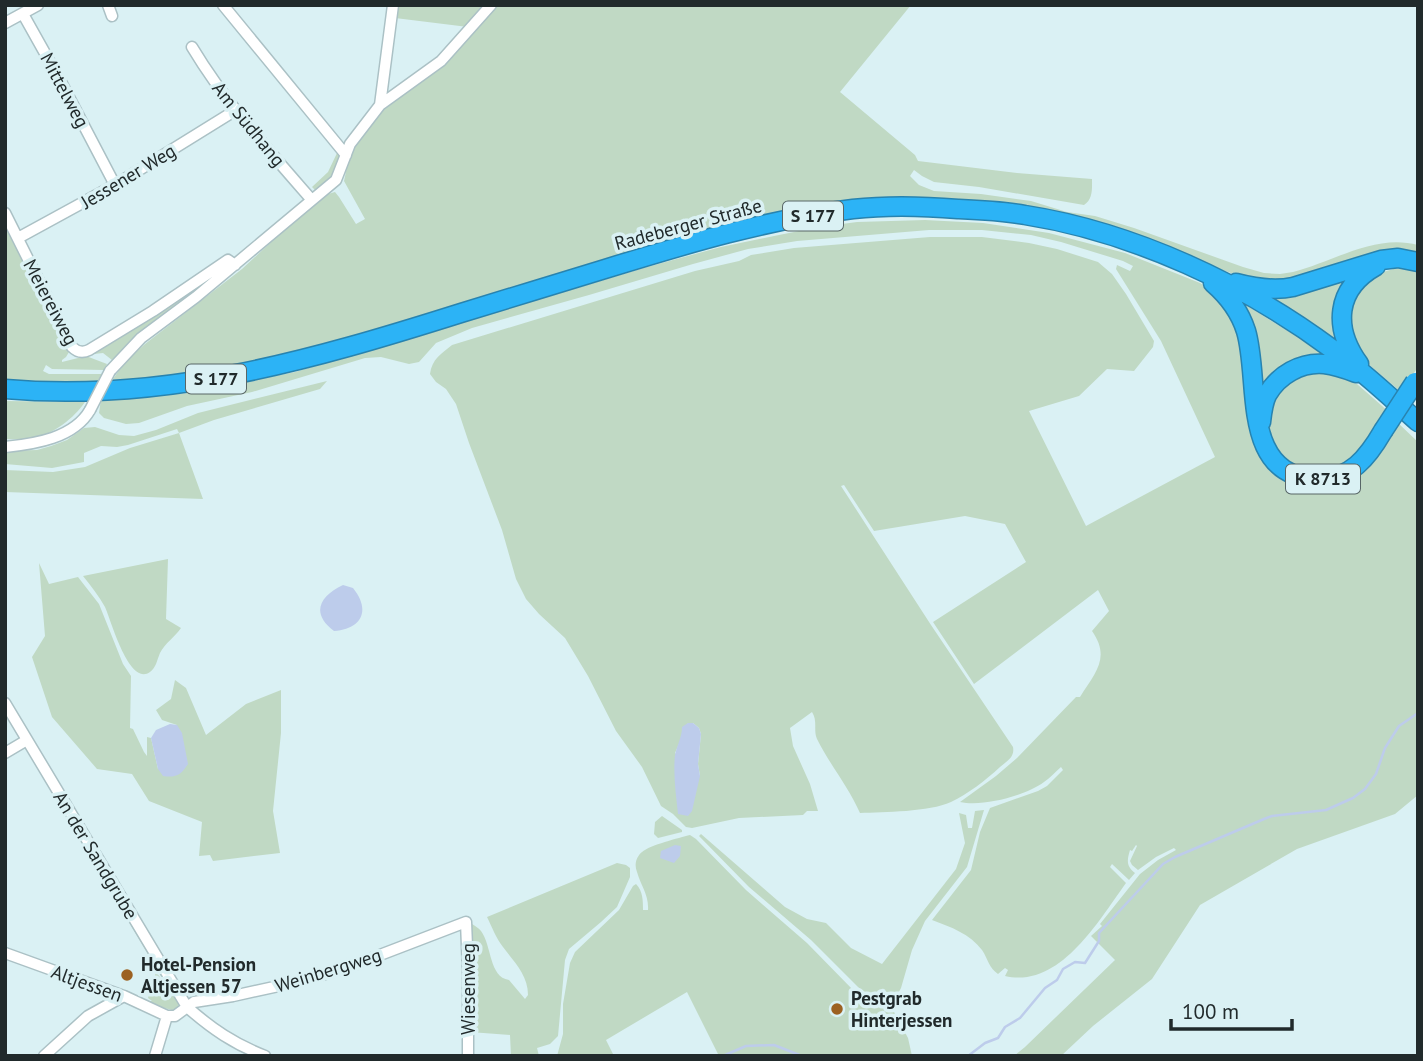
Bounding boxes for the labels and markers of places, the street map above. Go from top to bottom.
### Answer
place label: Hotel-Pension Altjessen 57 [141,952,256,998]
marker: Hotel-Pension Altjessen 57 [119,967,135,983]
place label: Pestgrab Hinterjessen [851,986,952,1032]
marker: Pestgrab Hinterjessen [829,1001,845,1017]

